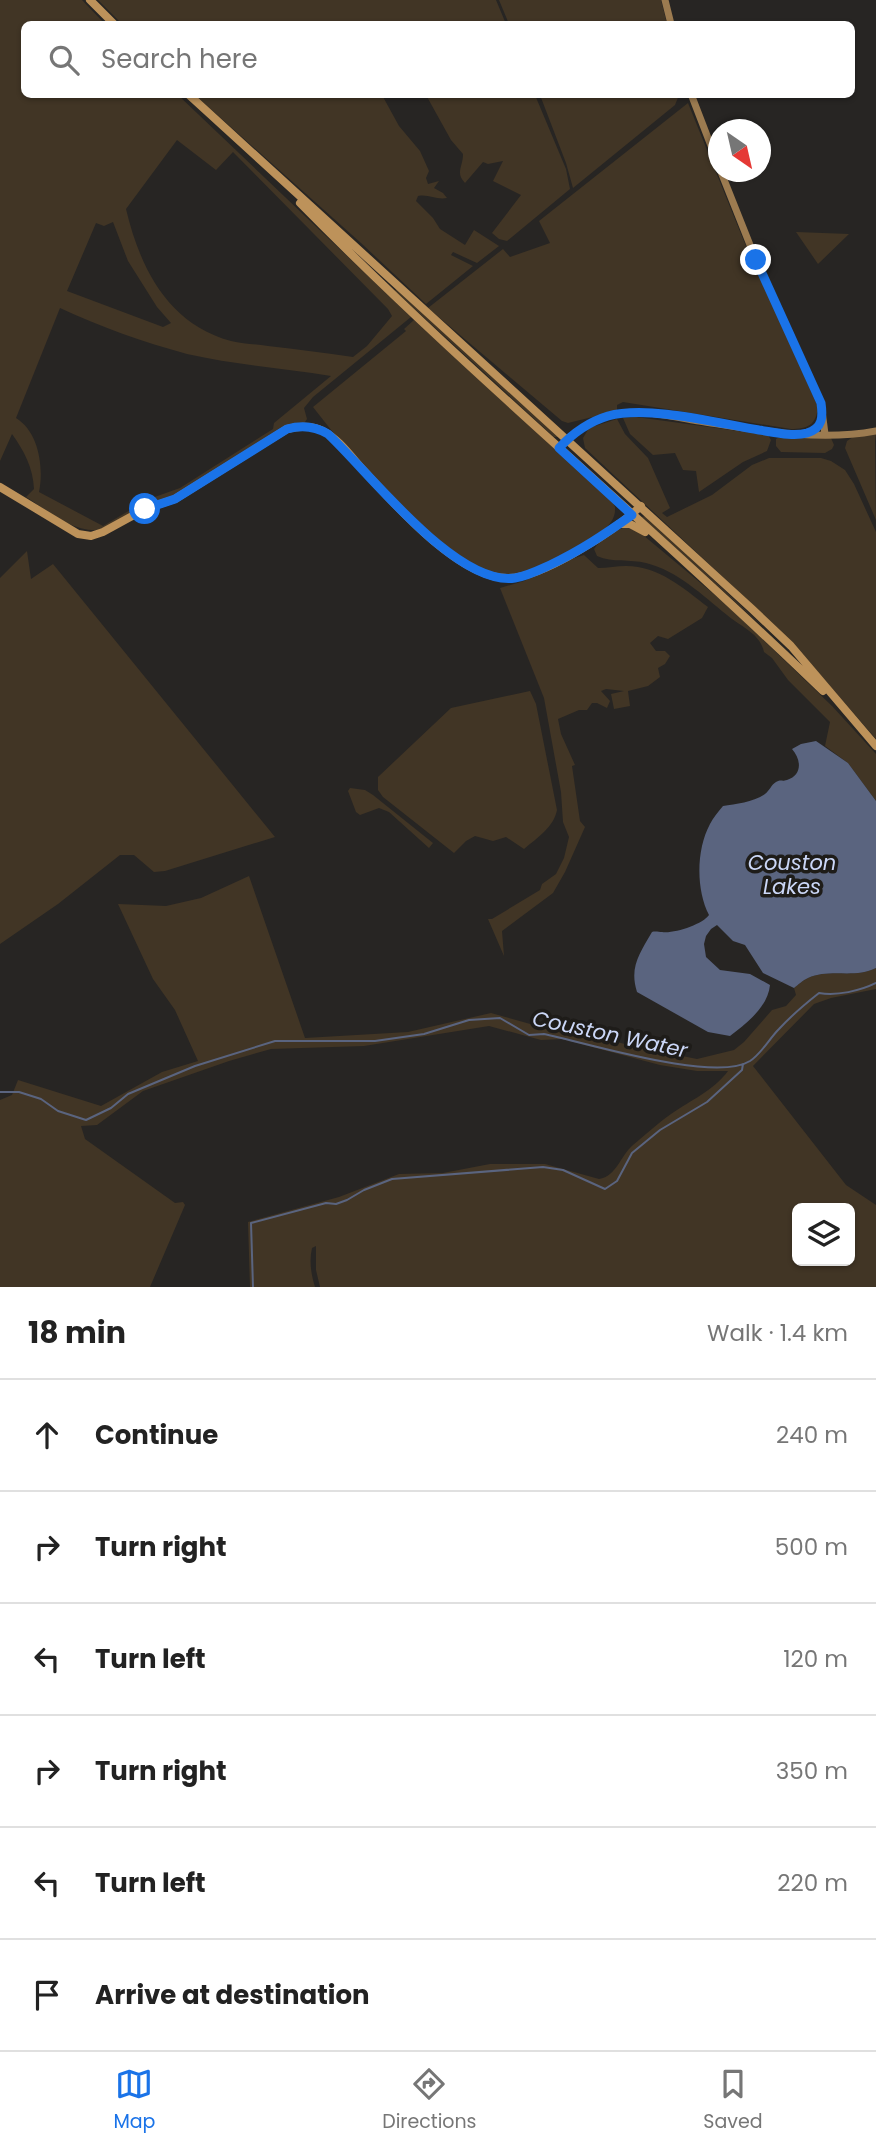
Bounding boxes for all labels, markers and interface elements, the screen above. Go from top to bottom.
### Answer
search box [21,21,855,98]
icon: search [45,41,83,79]
text: Search here [101,41,258,77]
north arrow [708,119,771,182]
route end [740,244,771,275]
route start [129,493,160,524]
water label: Couston Lakes [748,848,836,901]
water label: Couston Water [530,1003,691,1065]
map controls [792,1203,855,1266]
button: layers [792,1203,855,1266]
text: 18 min [28,1311,126,1354]
text: Walk · 1.4 km [707,1317,848,1349]
icon: ahead [28,1416,66,1454]
text: Continue [95,1417,218,1453]
text: 240 m [776,1419,848,1451]
icon: right [28,1528,66,1566]
text: Turn right [95,1529,227,1565]
text: 500 m [775,1531,848,1563]
icon: left [28,1640,66,1678]
text: Turn left [95,1641,206,1677]
text: 120 m [783,1643,848,1675]
icon: right [28,1752,66,1790]
text: Turn right [95,1753,227,1789]
text: 350 m [776,1755,848,1787]
icon: left [28,1864,66,1902]
text: Turn left [95,1865,206,1901]
text: 220 m [777,1867,848,1899]
icon: arrive [28,1976,66,2014]
text: Arrive at destination [95,1977,370,2013]
tab: Map [113,2065,155,2136]
tab: Directions [382,2065,477,2136]
tab: Saved [703,2065,763,2136]

